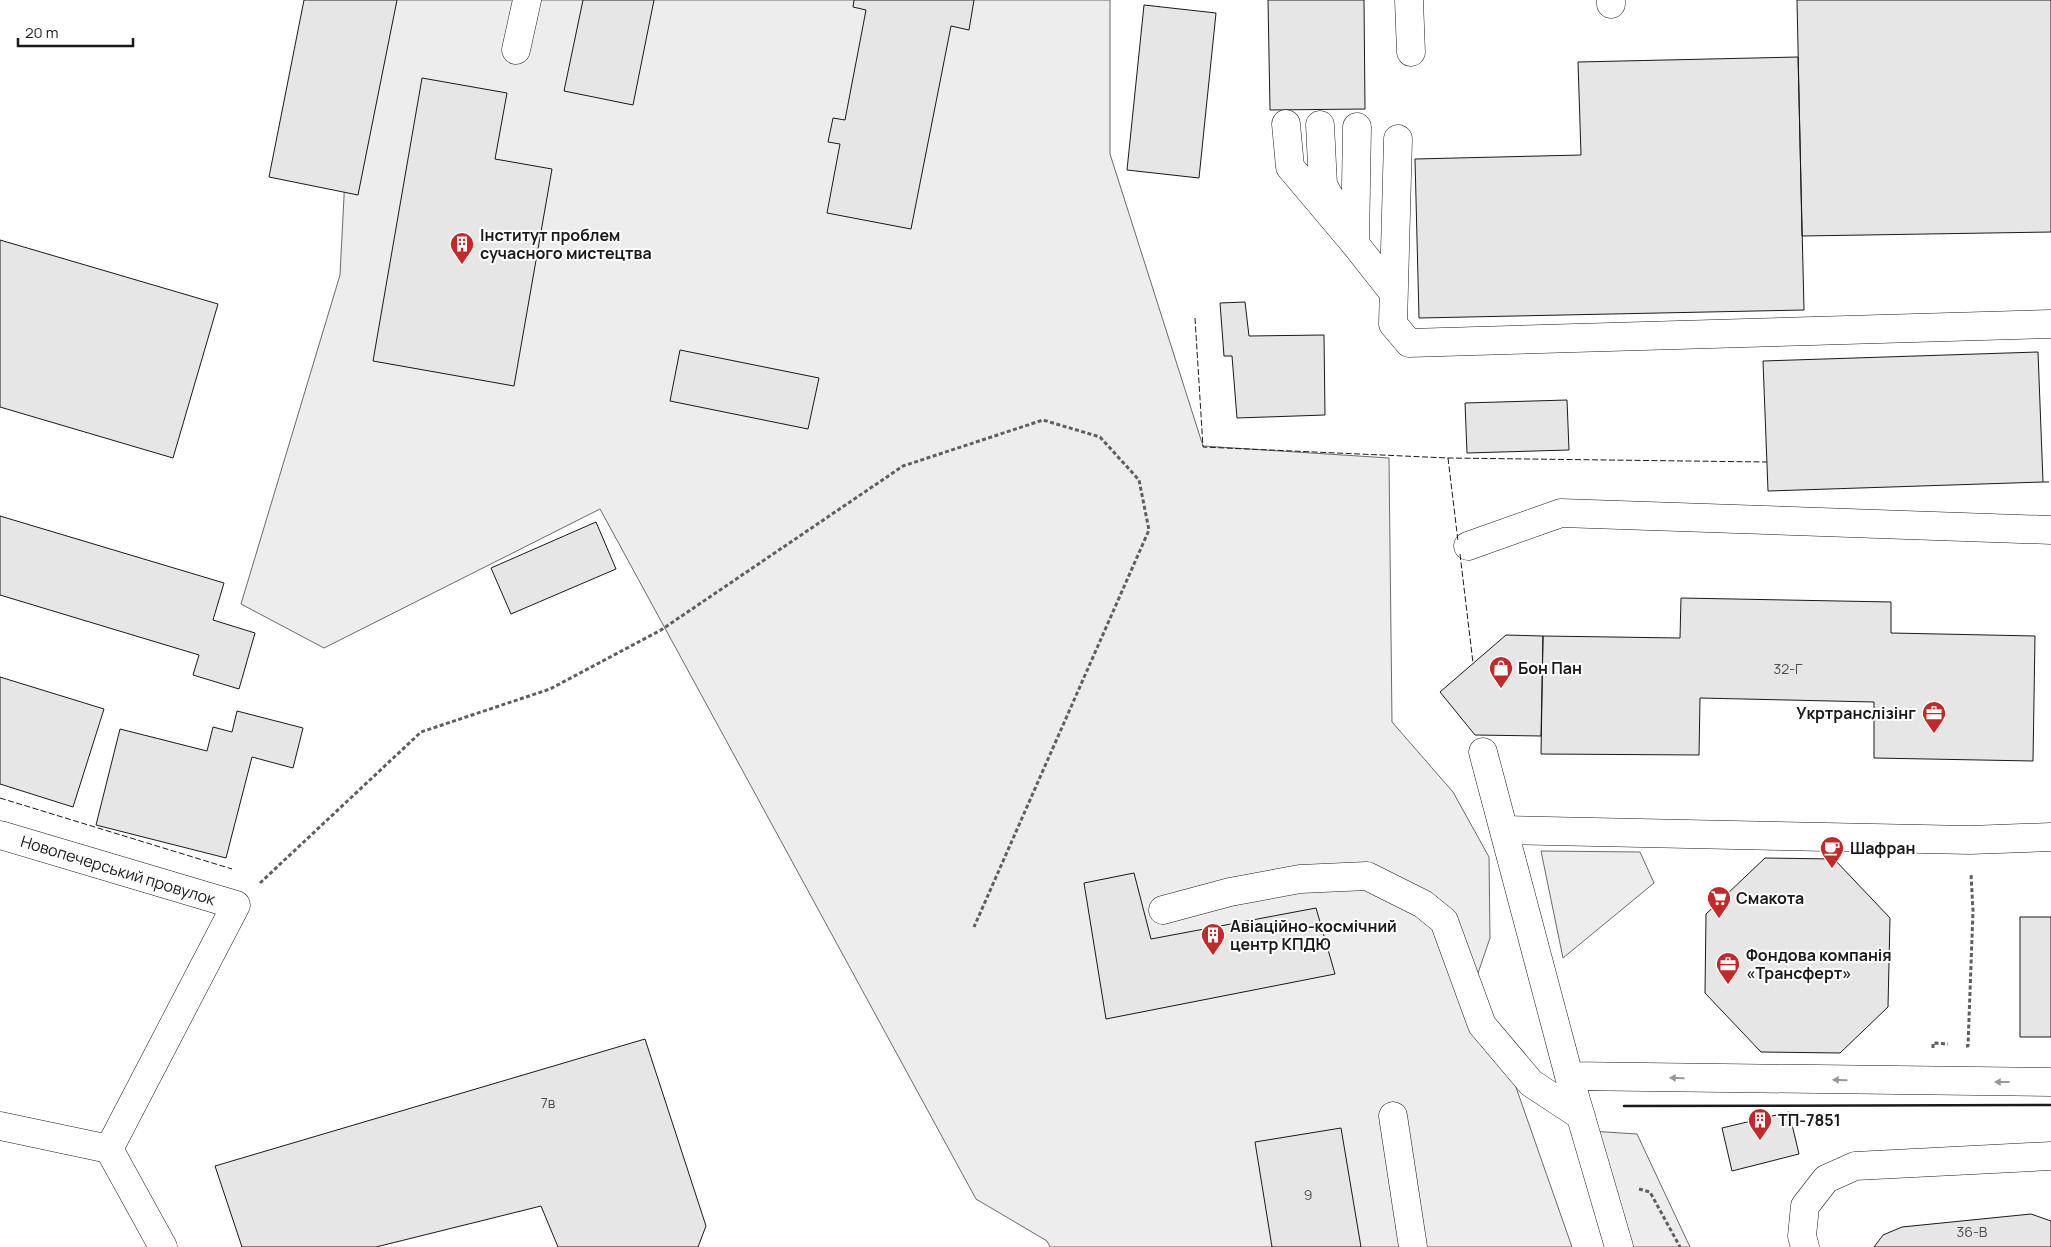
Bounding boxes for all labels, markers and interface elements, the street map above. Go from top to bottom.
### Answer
scale bar [18,15,132,47]
text: 20 m [25,22,58,43]
place label: Інститут проблем сучасного мистецтва [480,224,652,264]
building icon: Інститут проблем сучасного мистецтва [449,231,475,265]
shop icon: Бон Пан [1488,655,1514,689]
place label: Бон Пан [1518,657,1582,679]
house number: 32-Г [1773,659,1803,678]
office icon: Укртранслізінг [1921,700,1947,734]
place label: Укртранслізінг [1796,702,1916,724]
street label: Новопечерський провулок [18,830,219,910]
cafe icon: Шафран [1819,835,1845,869]
place label: Шафран [1850,837,1915,859]
supermarket icon: Смакота [1706,885,1732,919]
place label: Смакота [1736,887,1804,909]
place label: Авіаційно-космічний центр КПДЮ [1230,915,1397,955]
building icon: Авіаційно-космічний центр КПДЮ [1200,922,1226,956]
place label: Фондова компанія «Трансферт» [1746,944,1892,984]
office icon: Фондова компанія «Трансферт» [1715,951,1741,985]
one-way arrow [1669,1074,1685,1082]
one-way arrow [1832,1076,1848,1084]
one-way arrow [1994,1078,2010,1086]
house number: 7в [541,1093,556,1112]
building icon: ТП-7851 [1747,1107,1773,1141]
place label: ТП-7851 [1778,1109,1841,1131]
house number: 9 [1304,1185,1312,1204]
house number: 36-В [1957,1222,1988,1241]

